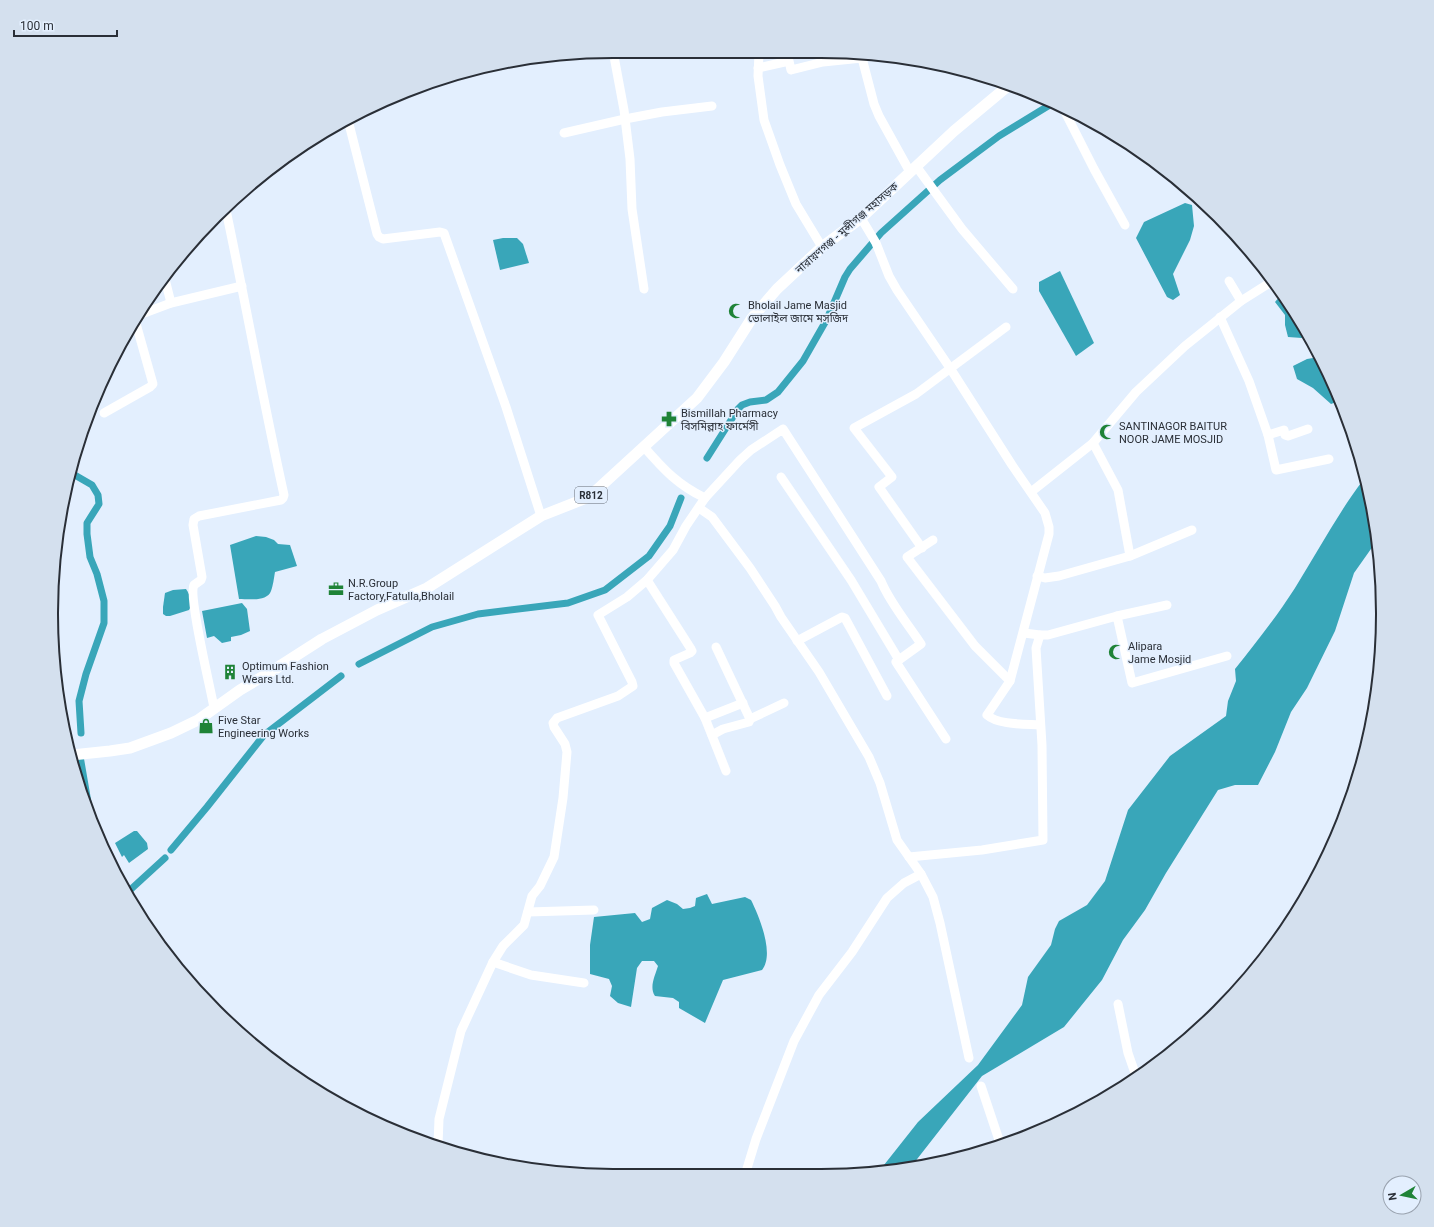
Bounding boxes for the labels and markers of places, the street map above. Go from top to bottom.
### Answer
place label: Bholail Jame Masjid ভোলাইল জামে মসজিদ [748,299,849,325]
mosque icon: Bholail Jame Masjid ভোলাইল জামে মসজিদ [727,302,745,320]
place label: Bismillah Pharmacy বিসমিল্লাহ ফার্মেসী [680,407,779,433]
pharmacy icon: Bismillah Pharmacy বিসমিল্লাহ ফার্মেসী [660,410,678,428]
place label: SANTINAGOR BAITUR NOOR JAME MOSJID [1119,420,1227,446]
mosque icon: SANTINAGOR BAITUR NOOR JAME MOSJID [1098,423,1116,441]
place label: N.R.Group Factory,Fatulla,Bholail [348,577,454,603]
office icon: N.R.Group Factory,Fatulla,Bholail [327,580,345,598]
place label: Alipara Jame Mosjid [1128,640,1191,666]
mosque icon: Alipara Jame Mosjid [1107,643,1125,661]
place label: Optimum Fashion Wears Ltd. [242,660,329,686]
building icon: Optimum Fashion Wears Ltd. [221,663,239,681]
place label: Five Star Engineering Works [218,714,309,740]
shop icon: Five Star Engineering Works [197,717,215,735]

